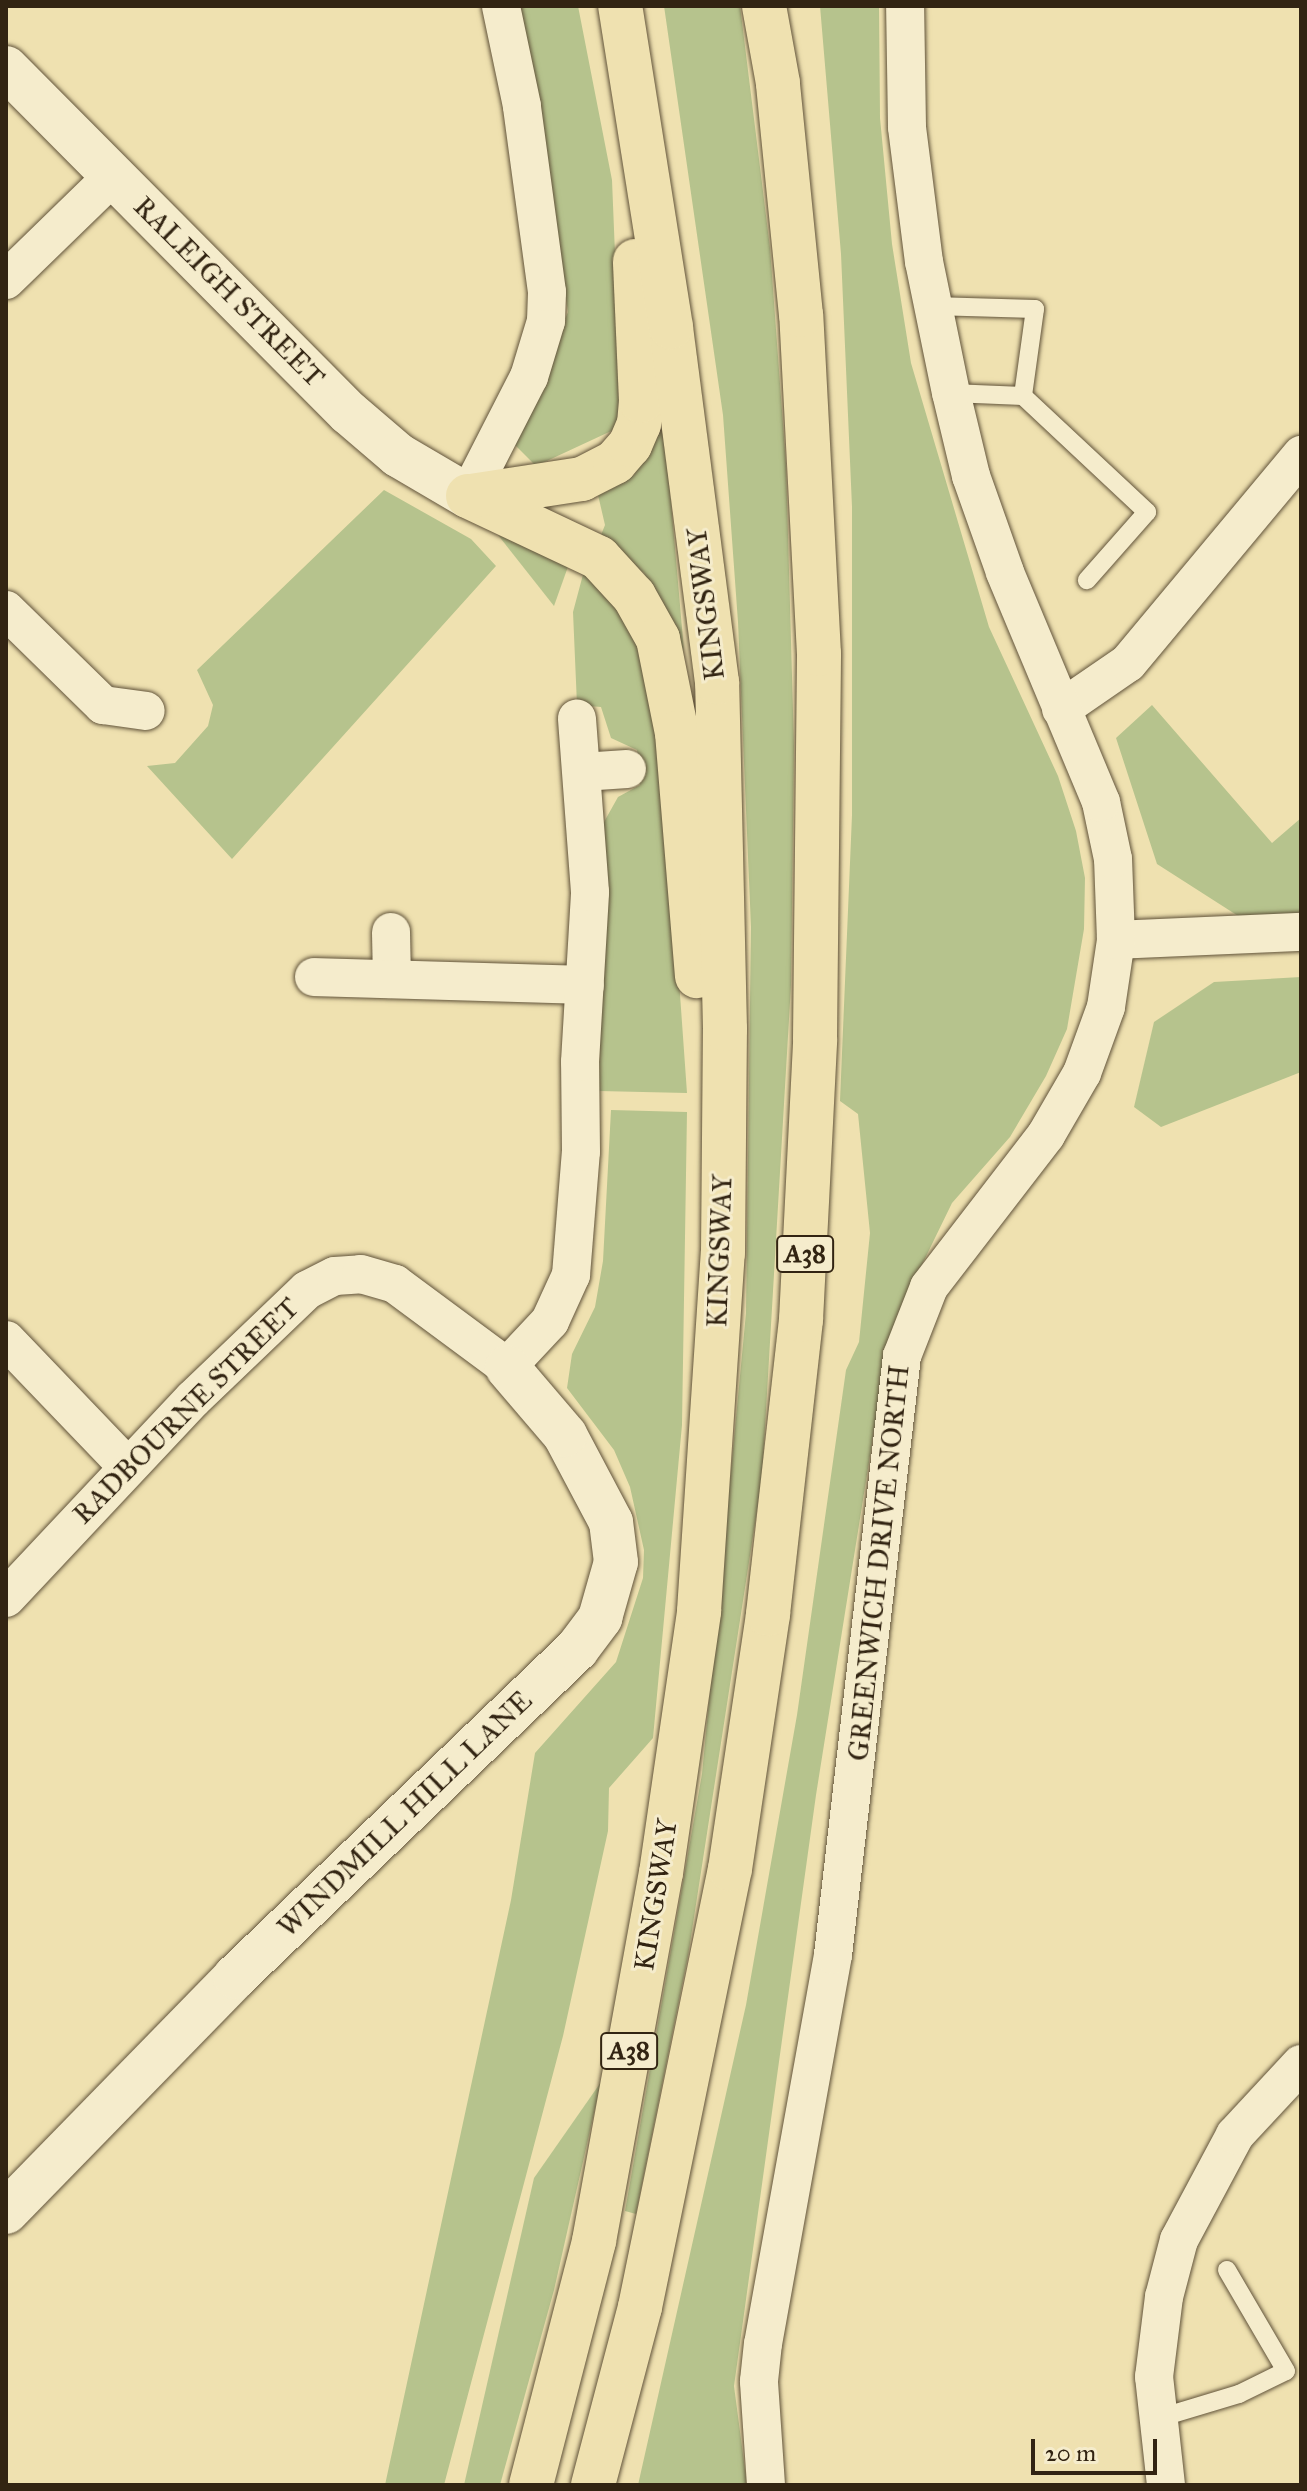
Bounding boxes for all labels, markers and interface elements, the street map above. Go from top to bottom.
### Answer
street label: RALEIGH STREET [127,190,331,394]
street label: KINGSWAY [680,526,732,682]
street label: KINGSWAY [701,1174,739,1328]
road number: A38 [775,1232,835,1276]
street label: RADBOURNE STREET [66,1291,306,1531]
street label: GREENWICH DRIVE NORTH [841,1363,917,1763]
street label: WINDMILL HILL LANE [271,1684,539,1944]
street label: KINGSWAY [627,1817,685,1973]
road number: A38 [599,2029,659,2073]
scale bar [1035,2423,1161,2473]
text: 20 m [1045,2438,1096,2468]

